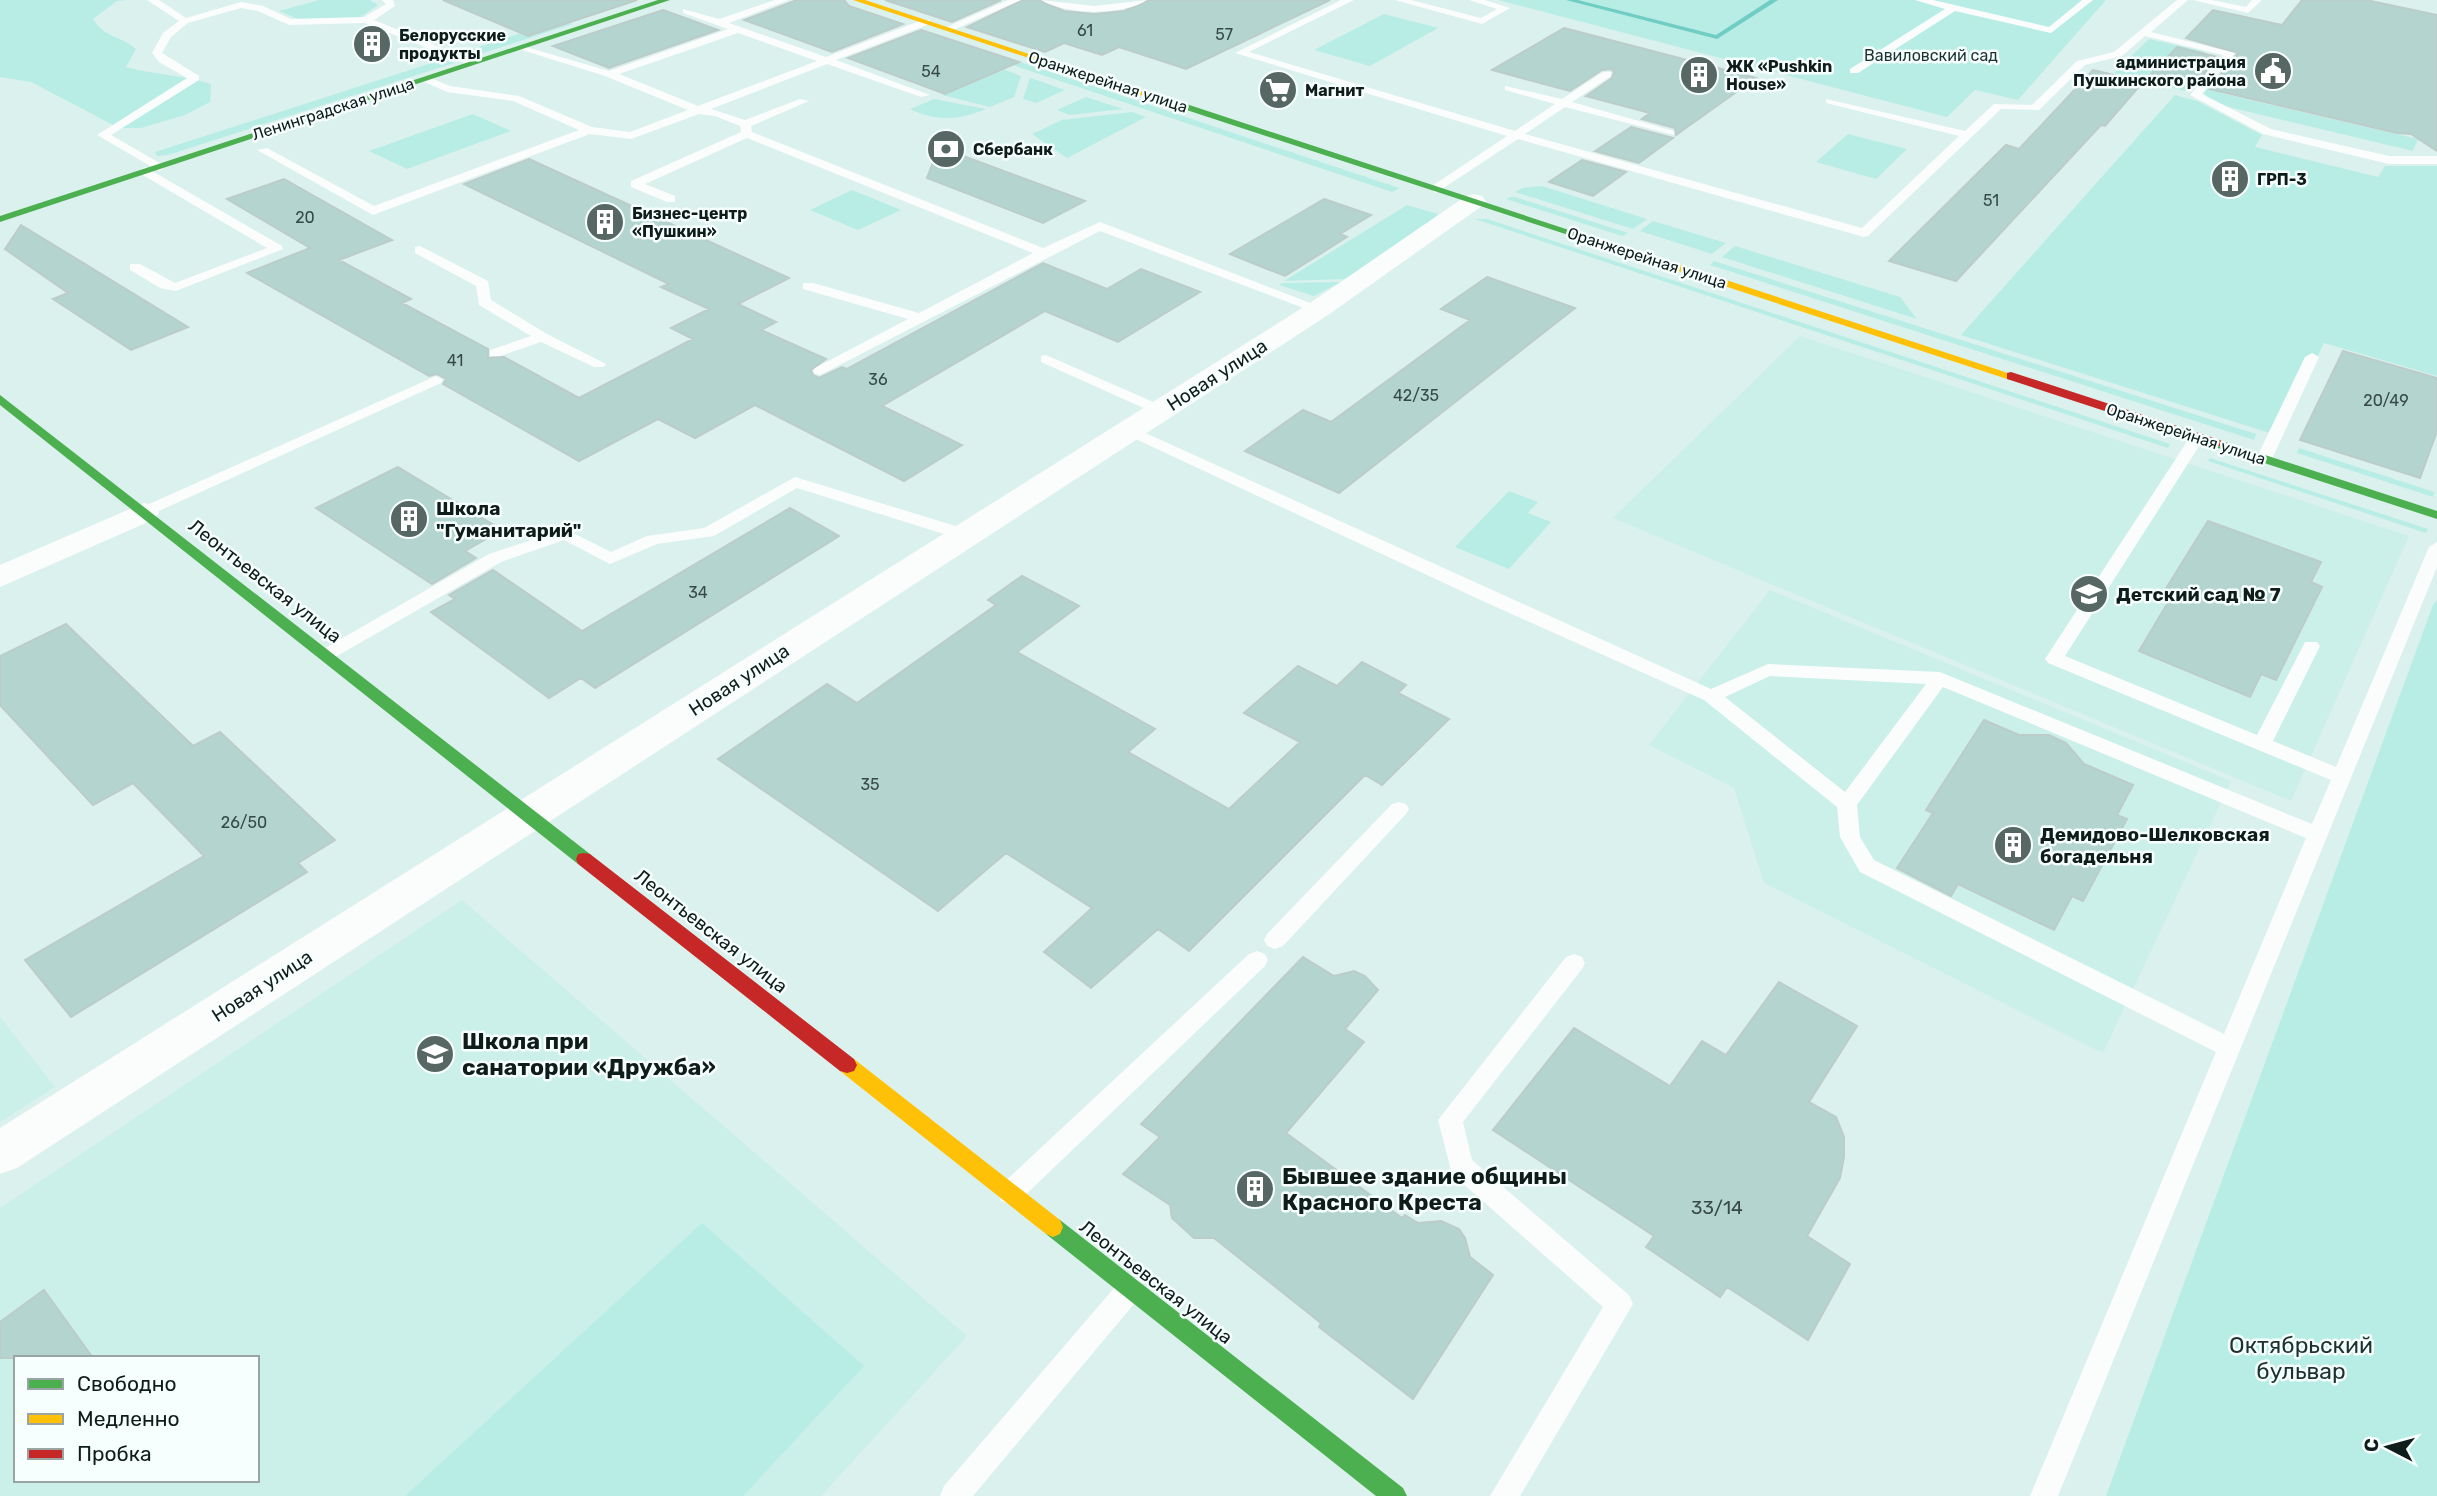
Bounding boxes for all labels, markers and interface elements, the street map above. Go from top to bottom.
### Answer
house number: 61 [1077,21,1093,40]
building icon: Белорусские продукты [351,23,393,65]
house number: 57 [1215,25,1233,44]
place label: Белорусские продукты [399,26,506,63]
park label: Вавиловский сад [1864,46,1998,65]
street label: Оранжерейная улица [1026,47,1190,117]
public building icon: администрация Пушкинского района [2252,50,2294,92]
place label: администрация Пушкинского района [2073,53,2246,90]
building icon: ЖК «Pushkin House» [1678,54,1720,96]
place label: ЖК «Pushkin House» [1726,57,1832,94]
house number: 54 [921,62,941,81]
supermarket icon: Магнит [1257,69,1299,111]
street label: Ленинградская улица [250,74,416,144]
place label: Магнит [1305,81,1364,100]
bank icon: Сбербанк [925,128,967,170]
place label: Сбербанк [973,140,1053,159]
building icon: ГРП-3 [2209,158,2251,200]
place label: ГРП-3 [2257,170,2307,189]
house number: 51 [1983,191,1999,210]
building icon: Бизнес-центр «Пушкин» [584,201,626,243]
place label: Бизнес-центр «Пушкин» [632,204,747,241]
house number: 20 [295,208,315,227]
street label: Оранжерейная улица [1565,223,1729,293]
street label: Новая улица [1162,334,1272,416]
house number: 41 [447,351,463,370]
house number: 36 [868,370,888,389]
house number: 42/35 [1393,386,1439,405]
house number: 20/49 [2363,391,2409,410]
street label: Оранжерейная улица [2104,399,2268,469]
place label: Школа "Гуманитарий" [436,497,581,542]
building icon: Школа "Гуманитарий" [388,498,430,540]
street label: Леонтьевская улица [184,514,346,648]
school or university icon: Детский сад № 7 [2068,573,2110,615]
house number: 34 [688,583,708,602]
place label: Детский сад № 7 [2116,583,2281,606]
street label: Новая улица [684,639,794,721]
house number: 35 [860,775,880,794]
house number: 26/50 [221,813,267,832]
place label: Демидово-Шелковская богадельня [2040,823,2270,868]
building icon: Демидово-Шелковская богадельня [1992,824,2034,866]
street label: Леонтьевская улица [630,864,792,998]
street label: Новая улица [207,945,317,1027]
place label: Школа при санатории «Дружба» [462,1027,716,1081]
school or university icon: Школа при санатории «Дружба» [414,1033,456,1075]
place label: Бывшее здание общины Красного Креста [1282,1162,1567,1216]
building icon: Бывшее здание общины Красного Креста [1234,1168,1276,1210]
house number: 33/14 [1691,1196,1743,1219]
street label: Леонтьевская улица [1075,1215,1237,1349]
park label: Октябрьский бульвар [2229,1331,2373,1385]
legend [14,1356,259,1482]
text: Свободно [77,1371,177,1396]
text: Медленно [77,1406,180,1431]
north arrow [2353,1412,2423,1482]
text: С [2359,1437,2384,1453]
text: Пробка [77,1441,152,1466]

